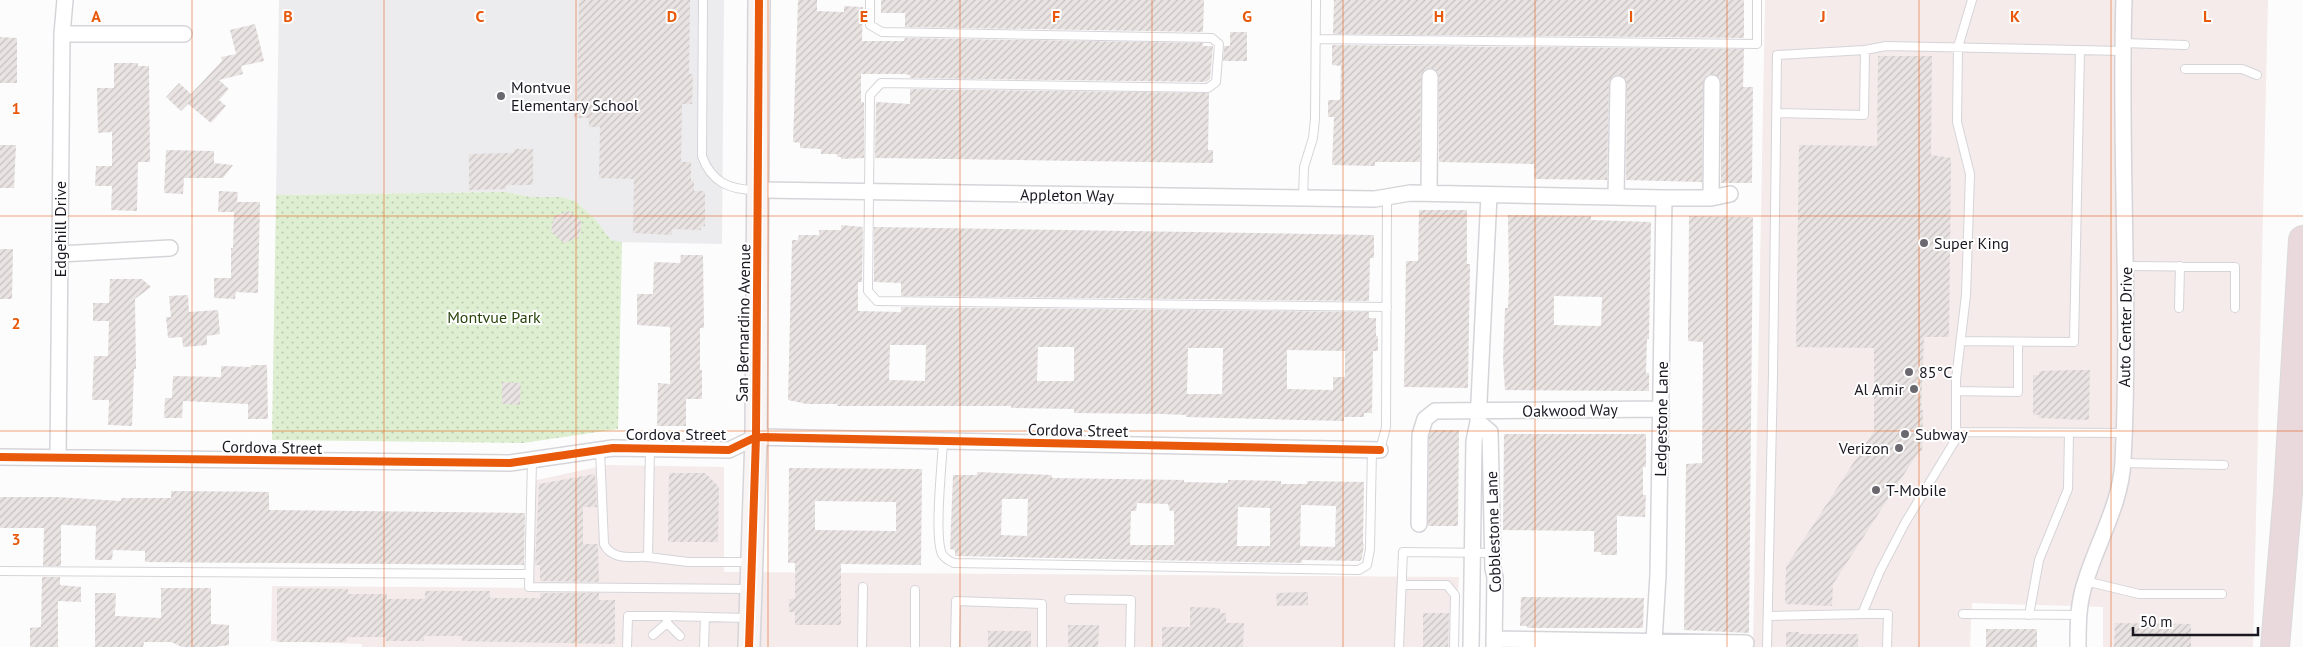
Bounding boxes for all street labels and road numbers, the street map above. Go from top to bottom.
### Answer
street label: Edgehill Drive [50,181,70,277]
street label: Appleton Way [1020,184,1115,206]
street label: San Bernardino Avenue [732,244,754,402]
street label: Auto Center Drive [2114,267,2136,387]
street label: Ledgestone Lane [1650,361,1672,477]
street label: Oakwood Way [1522,399,1619,421]
street label: Cordova Street [1028,419,1129,441]
street label: Cordova Street [626,424,727,444]
street label: Cordova Street [222,436,323,458]
street label: Cobblestone Lane [1481,471,1505,593]

